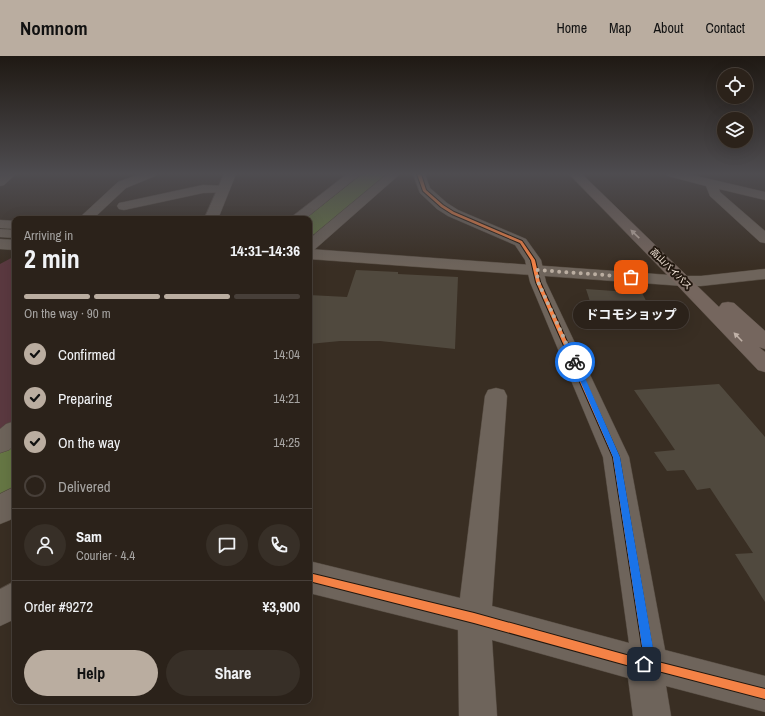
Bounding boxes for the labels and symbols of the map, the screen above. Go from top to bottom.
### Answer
one-way arrow [630,229,640,239]
street label: 高山バイパス [648,246,694,292]
pin [614,260,648,294]
callout: ドコモショップ [573,301,689,329]
one-way arrow [733,332,743,342]
courier [555,342,595,382]
pin [627,647,661,681]

